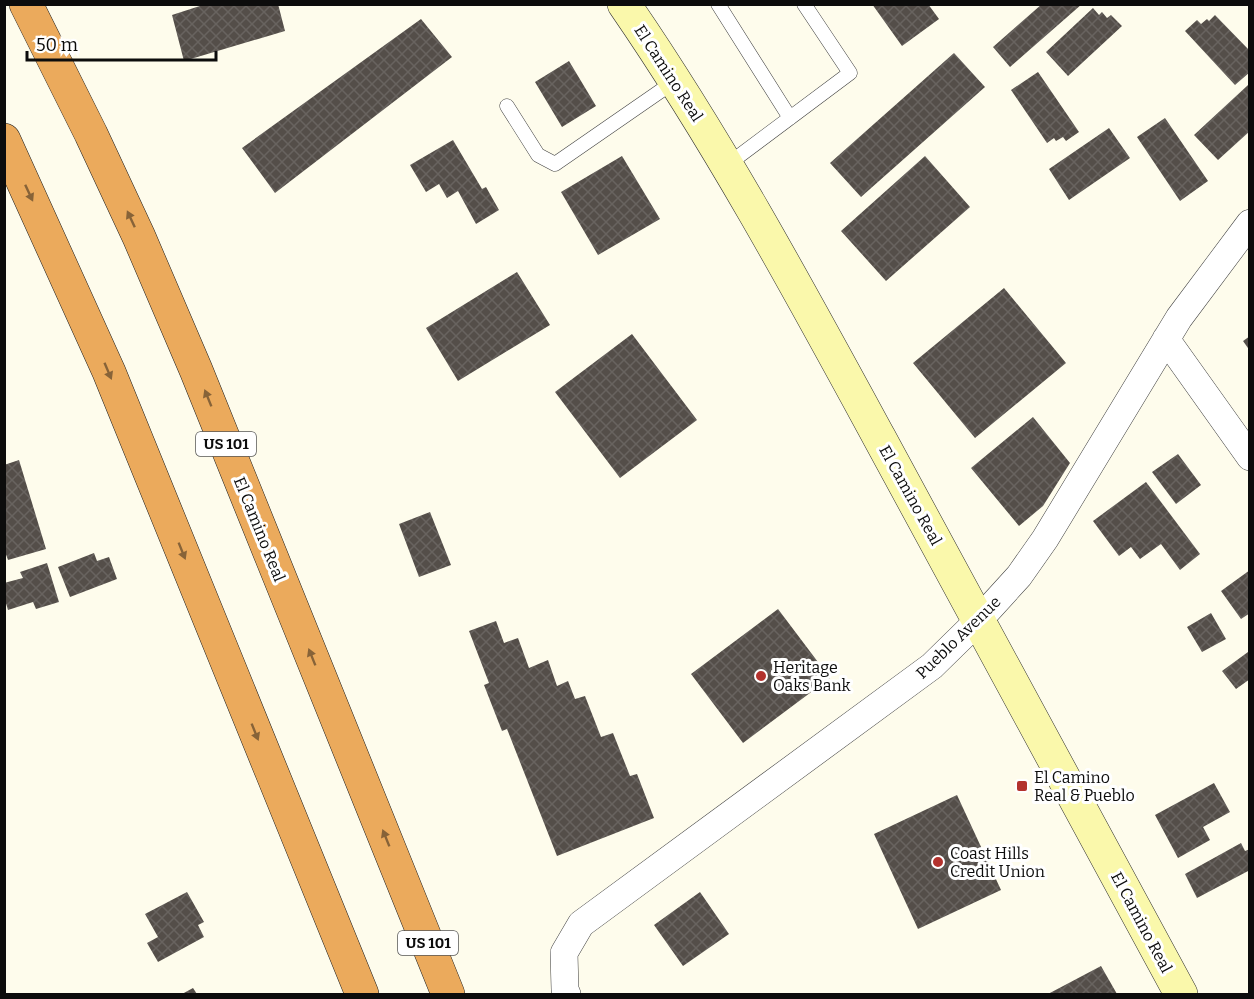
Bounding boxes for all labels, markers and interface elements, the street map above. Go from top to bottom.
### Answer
street label: El Camino Real [630,21,707,125]
scale bar [27,24,216,62]
text: 50 m [36,34,78,56]
one-way arrow [24,184,34,202]
one-way arrow [126,210,136,228]
one-way arrow [104,362,113,379]
one-way arrow [203,389,213,407]
road number: US 101 [196,432,256,456]
street label: El Camino Real [875,442,946,549]
street label: El Camino Real [230,474,289,585]
one-way arrow [177,543,187,561]
street label: Pueblo Avenue [912,592,1005,683]
one-way arrow [307,648,316,666]
place label: Heritage Oaks Bank [773,658,851,695]
marker: Heritage Oaks Bank [754,669,768,683]
one-way arrow [251,723,260,741]
place label: El Camino Real & Pueblo [1034,768,1135,805]
marker: El Camino Real & Pueblo [1015,779,1029,793]
one-way arrow [380,829,390,847]
place label: Coast Hills Credit Union [950,844,1045,881]
marker: Coast Hills Credit Union [931,855,945,869]
street label: El Camino Real [1107,869,1176,976]
road number: US 101 [398,931,458,955]

